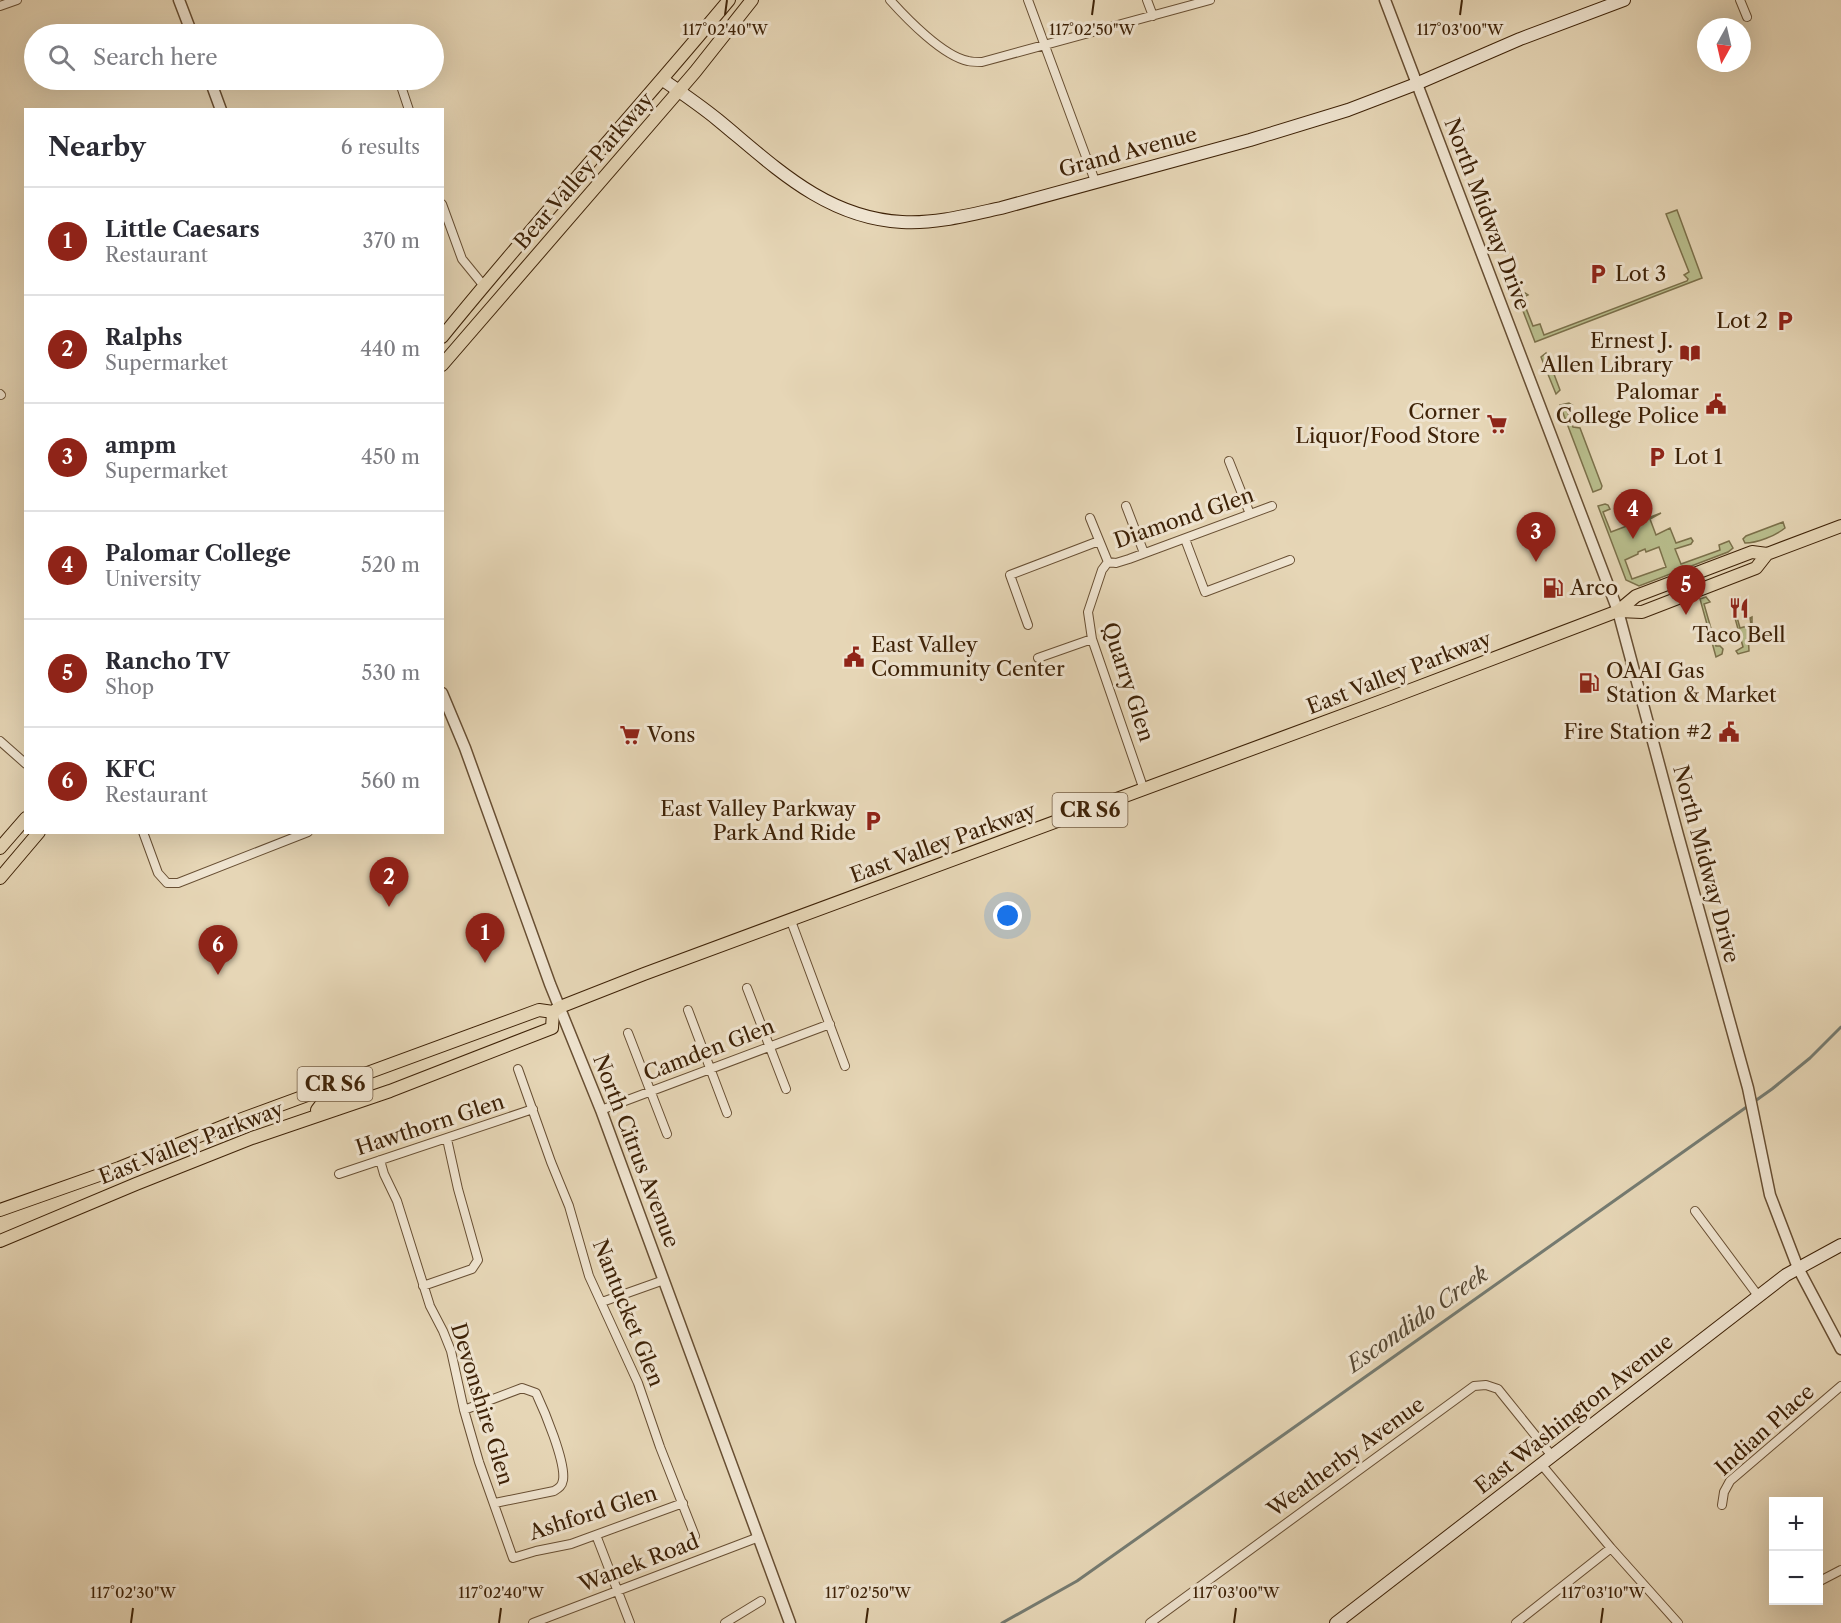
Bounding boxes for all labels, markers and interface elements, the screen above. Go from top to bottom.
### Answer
north arrow [1697,18,1751,72]
text: 117°02'40"W [682,20,768,39]
text: 117°02'50"W [1049,20,1136,39]
text: 117°03'00"W [1417,20,1504,39]
search box [24,24,444,90]
icon: search [45,41,78,74]
text: Search here [93,44,218,71]
street label: Bear Valley Parkway [509,87,659,254]
street label: North Midway Drive [1439,114,1536,313]
street label: Grand Avenue [1056,121,1200,182]
text: Nearby [48,131,146,163]
text: 6 results [341,135,420,159]
text: Little Caesars [105,216,260,243]
text: 1 [63,229,72,253]
text: 370 m [363,229,420,253]
text: Restaurant [105,243,208,267]
place label: Lot 3 [1615,261,1666,286]
parking icon: Lot 3 [1586,262,1610,286]
place label: Lot 2 [1716,308,1768,333]
parking icon: Lot 2 [1773,309,1797,333]
text: Ralphs [105,324,182,351]
place label: Ernest J. Allen Library [1540,328,1673,377]
text: 2 [62,337,73,361]
text: 440 m [360,337,420,361]
library icon: Ernest J. Allen Library [1678,341,1702,365]
text: Supermarket [105,351,228,375]
place label: Palomar College Police [1556,379,1699,428]
public building icon: Palomar College Police [1704,392,1728,416]
place label: Corner Liquor/Food Store [1295,399,1480,448]
supermarket icon: Corner Liquor/Food Store [1485,412,1509,436]
text: ampm [105,432,176,459]
place label: Lot 1 [1674,444,1723,469]
text: 3 [62,445,73,469]
text: 450 m [361,445,420,469]
parking icon: Lot 1 [1645,445,1669,469]
text: Supermarket [105,459,228,483]
street label: Diamond Glen [1111,482,1257,553]
pin: 4 [1614,490,1652,539]
pin: 3 [1516,512,1556,562]
text: Palomar College [105,540,291,567]
text: 4 [62,553,73,577]
text: 520 m [361,553,420,577]
pin: 5 [1666,566,1706,615]
text: University [105,567,201,591]
place label: Arco [1569,575,1618,600]
fuel station icon: Arco [1541,576,1565,600]
restaurant icon: Taco Bell [1727,596,1751,620]
street label: Quarry Glen [1097,619,1160,745]
place label: Taco Bell [1692,622,1786,647]
street label: East Valley Parkway [1303,626,1495,719]
place label: East Valley Community Center [871,632,1065,681]
public building icon: East Valley Community Center [842,645,866,669]
text: Rancho TV [105,648,230,675]
place label: OAAI Gas Station & Market [1606,658,1777,707]
text: 5 [62,661,73,685]
text: 530 m [362,661,420,685]
fuel station icon: OAAI Gas Station & Market [1577,671,1601,695]
text: Shop [105,675,154,699]
place label: Fire Station #2 [1564,719,1712,744]
public building icon: Fire Station #2 [1717,720,1741,744]
place label: Vons [646,722,695,747]
supermarket icon: Vons [618,723,642,747]
text: KFC [105,756,155,783]
street label: North Midway Drive [1668,762,1745,965]
text: 6 [62,769,73,793]
text: 560 m [361,769,420,793]
text: Restaurant [105,783,208,807]
road number: CR S6 [1052,793,1128,827]
place label: East Valley Parkway Park And Ride [660,796,856,845]
street label: East Valley Parkway [847,797,1039,888]
parking icon: East Valley Parkway Park And Ride [861,809,885,833]
pin: 2 [370,858,408,907]
your location [993,901,1022,930]
pin: 1 [466,914,504,963]
pin: 6 [198,926,238,975]
street label: Camden Glen [640,1013,778,1086]
street label: North Citrus Avenue [588,1051,685,1251]
road number: CR S6 [298,1067,372,1101]
street label: Hawthorn Glen [352,1089,507,1160]
street label: East Valley Parkway [95,1096,287,1189]
street label: Nantucket Glen [588,1236,669,1390]
water label: Escondido Creek [1340,1260,1494,1379]
street label: Devonshire Glen [446,1320,519,1488]
street label: East Washington Avenue [1470,1328,1678,1499]
street label: Indian Place [1710,1379,1819,1480]
street label: Weatherby Avenue [1262,1391,1429,1523]
street label: Ashford Glen [525,1480,660,1545]
map controls [1769,1497,1823,1605]
button: + [1769,1497,1823,1551]
street label: Wanek Road [574,1528,702,1597]
button: − [1769,1551,1823,1605]
text: 117°02'30"W [90,1583,177,1602]
text: 117°02'40"W [458,1583,544,1602]
text: 117°02'50"W [825,1583,912,1602]
text: 117°03'00"W [1193,1583,1280,1602]
text: 117°03'10"W [1561,1583,1645,1602]

